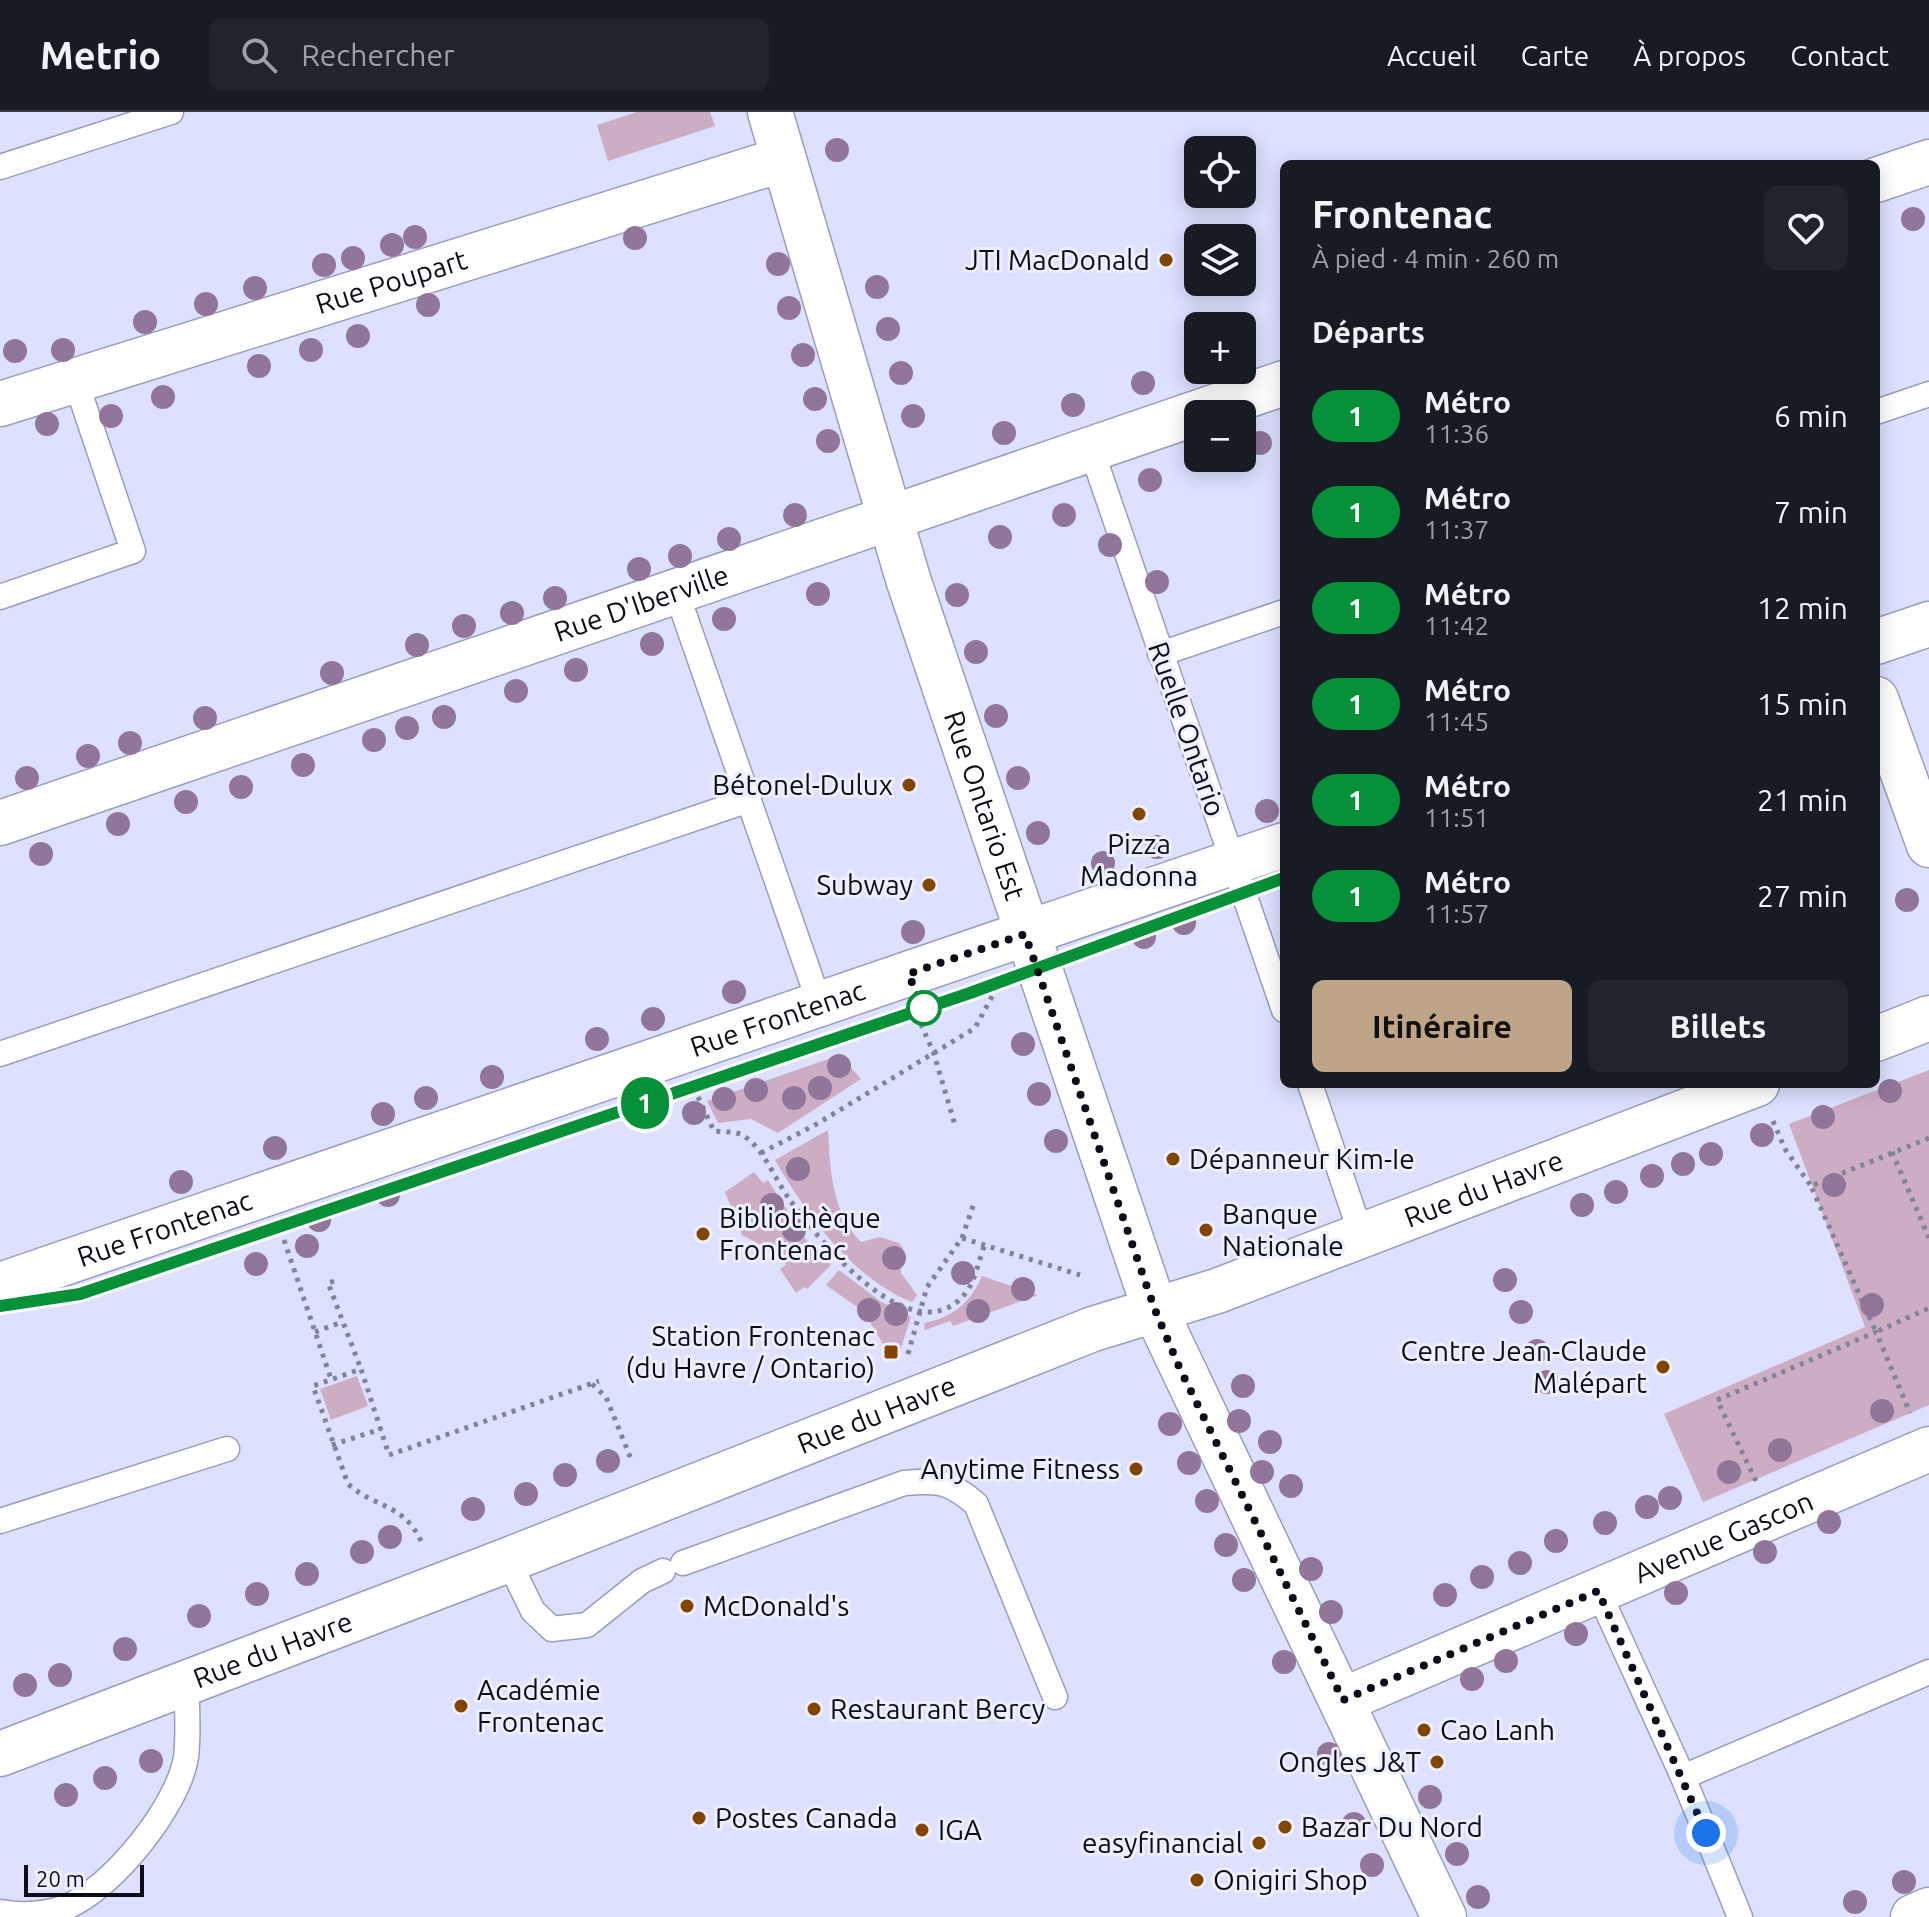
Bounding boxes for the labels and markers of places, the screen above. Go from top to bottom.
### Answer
place label: JTI MacDonald [965,244,1150,275]
marker: JTI MacDonald [1157,251,1175,269]
place label: Bétonel-Dulux [712,769,893,800]
marker: Bétonel-Dulux [900,776,918,794]
marker: Pizza Madonna [1130,805,1148,823]
place label: Pizza Madonna [1080,828,1198,891]
place label: Subway [816,869,913,900]
marker: Subway [920,876,938,894]
unlabelled marker [907,991,941,1025]
place label: Dépanneur Kim-Ie [1189,1143,1415,1174]
marker: Dépanneur Kim-Ie [1164,1150,1182,1168]
place label: Banque Nationale [1222,1198,1344,1261]
place label: Bibliothèque Frontenac [719,1202,881,1265]
marker: Banque Nationale [1197,1221,1215,1239]
marker: Bibliothèque Frontenac [694,1225,712,1243]
place label: Station Frontenac (du Havre / Ontario) [626,1320,875,1384]
place label: Centre Jean-Claude Malépart [1400,1335,1647,1398]
marker: Station Frontenac (du Havre / Ontario) [882,1343,900,1361]
marker: Centre Jean-Claude Malépart [1654,1358,1672,1376]
place label: Anytime Fitness [920,1453,1120,1484]
marker: Anytime Fitness [1127,1460,1145,1478]
place label: McDonald's [703,1590,850,1621]
marker: McDonald's [678,1597,696,1615]
place label: Académie Frontenac [477,1674,604,1737]
place label: Restaurant Bercy [830,1693,1045,1724]
marker: Académie Frontenac [452,1697,470,1715]
marker: Restaurant Bercy [805,1700,823,1718]
place label: Cao Lanh [1440,1714,1555,1745]
marker: Cao Lanh [1415,1721,1433,1739]
place label: Ongles J&T [1278,1746,1421,1777]
marker: Ongles J&T [1428,1753,1446,1771]
place label: Postes Canada [715,1802,898,1833]
marker: Postes Canada [690,1809,708,1827]
place label: Bazar Du Nord [1301,1811,1483,1842]
place label: IGA [938,1814,982,1845]
marker: Bazar Du Nord [1276,1818,1294,1836]
marker: IGA [913,1821,931,1839]
place label: easyfinancial [1082,1827,1243,1858]
marker: easyfinancial [1250,1834,1268,1852]
place label: Onigiri Shop [1213,1864,1368,1895]
marker: Onigiri Shop [1188,1871,1206,1889]

